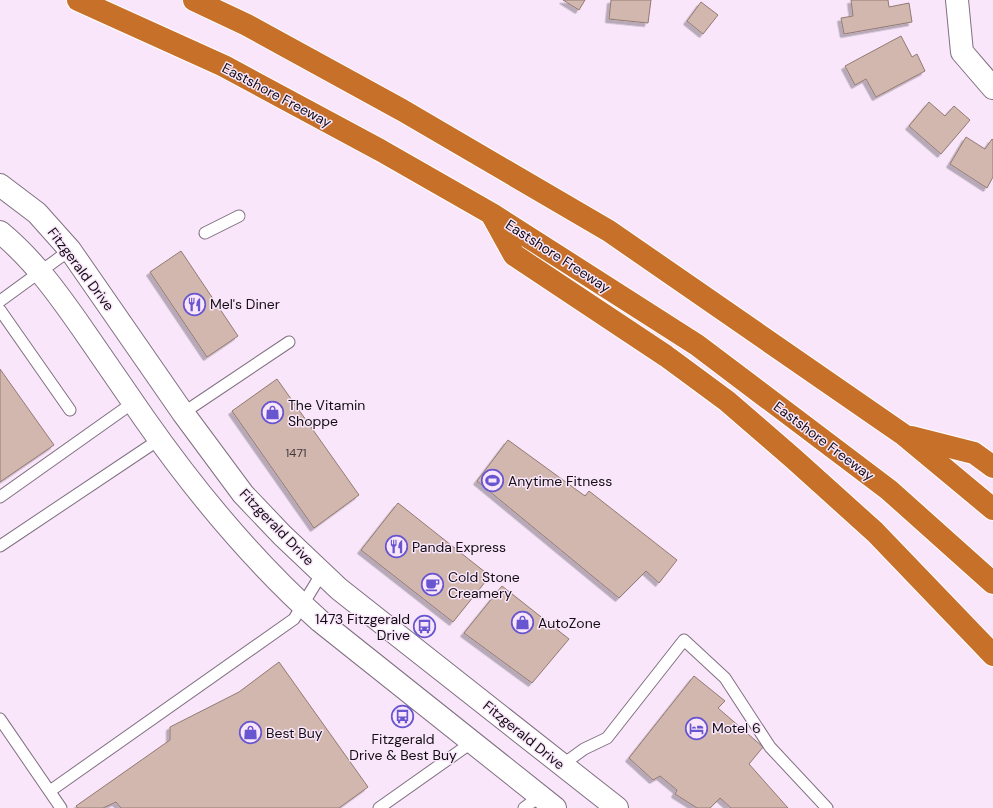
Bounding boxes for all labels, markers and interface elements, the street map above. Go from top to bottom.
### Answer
street label: Eastshore Freeway [219,59,335,132]
street label: Eastshore Freeway [502,215,614,297]
street label: Fitzgerald Drive [44,224,118,314]
restaurant icon: Mel's Diner [181,291,207,317]
place label: Mel's Diner [210,295,280,313]
place label: The Vitamin Shoppe [288,396,365,430]
street label: Eastshore Freeway [770,397,878,485]
shop icon: The Vitamin Shoppe [260,400,286,426]
house number: 1471 [285,445,307,461]
sports icon: Anytime Fitness [479,468,505,494]
place label: Anytime Fitness [508,472,612,490]
street label: Fitzgerald Drive [236,485,318,569]
restaurant icon: Panda Express [384,534,410,560]
place label: Panda Express [412,538,506,556]
place label: Cold Stone Creamery [448,568,520,602]
cafe icon: Cold Stone Creamery [420,572,446,598]
place label: 1473 Fitzgerald Drive [315,610,410,644]
shop icon: AutoZone [510,610,536,636]
bus stop icon: 1473 Fitzgerald Drive [412,614,438,640]
place label: AutoZone [538,614,601,632]
street label: Fitzgerald Drive [480,697,568,773]
bus stop icon: Fitzgerald Drive & Best Buy [390,704,416,730]
hotel icon: Motel 6 [684,715,710,741]
place label: Motel 6 [712,719,761,737]
shop icon: Best Buy [237,720,263,746]
place label: Best Buy [266,724,323,742]
place label: Fitzgerald Drive & Best Buy [349,730,457,764]

